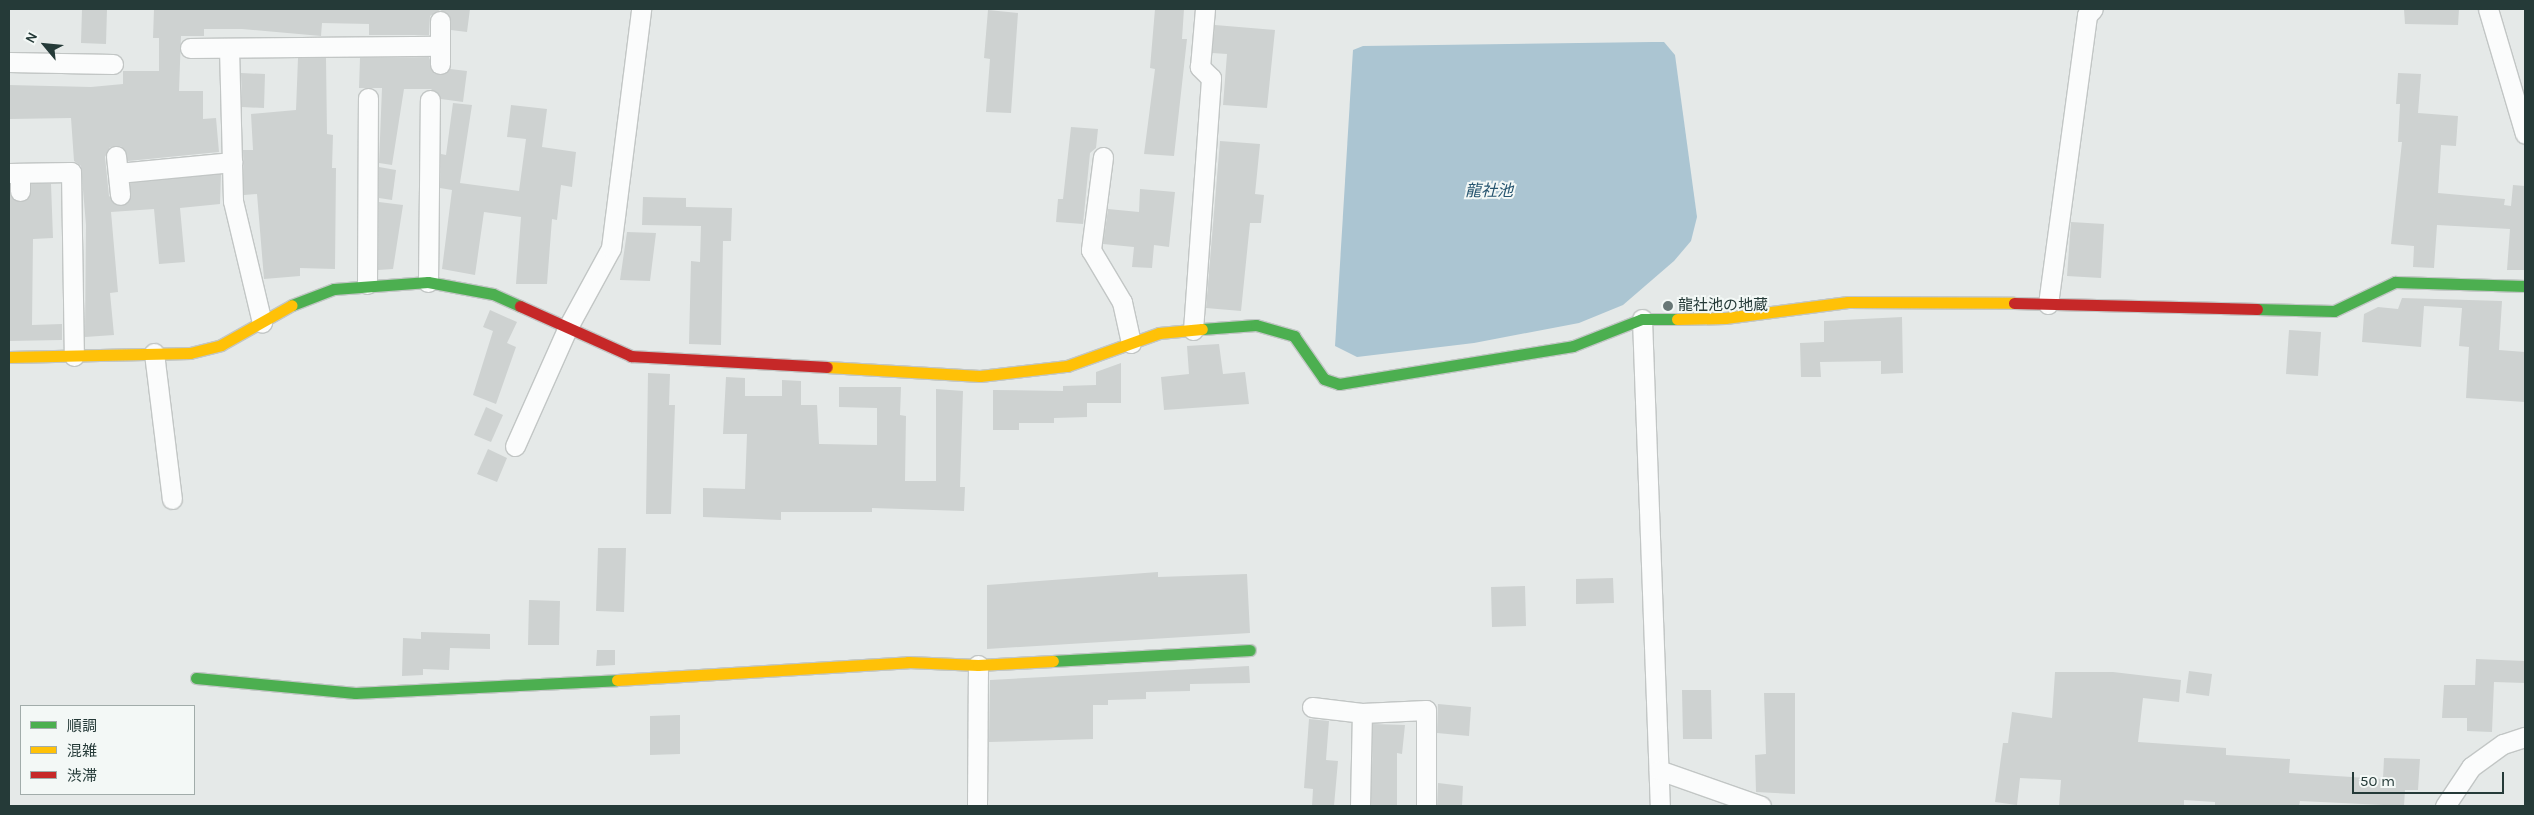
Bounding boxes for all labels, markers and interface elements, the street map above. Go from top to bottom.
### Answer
north arrow [20,20,70,70]
text: N [21,29,41,46]
water label: 龍社池 [1465,181,1513,201]
place label: 龍社池の地蔵 [1678,297,1768,315]
marker: 龍社池の地蔵 [1662,300,1674,312]
legend [20,705,195,795]
text: 順調 [67,717,97,735]
text: 混雑 [67,742,97,760]
scale bar [2354,762,2506,794]
text: 渋滞 [67,767,97,785]
text: 50 m [2360,772,2395,790]

